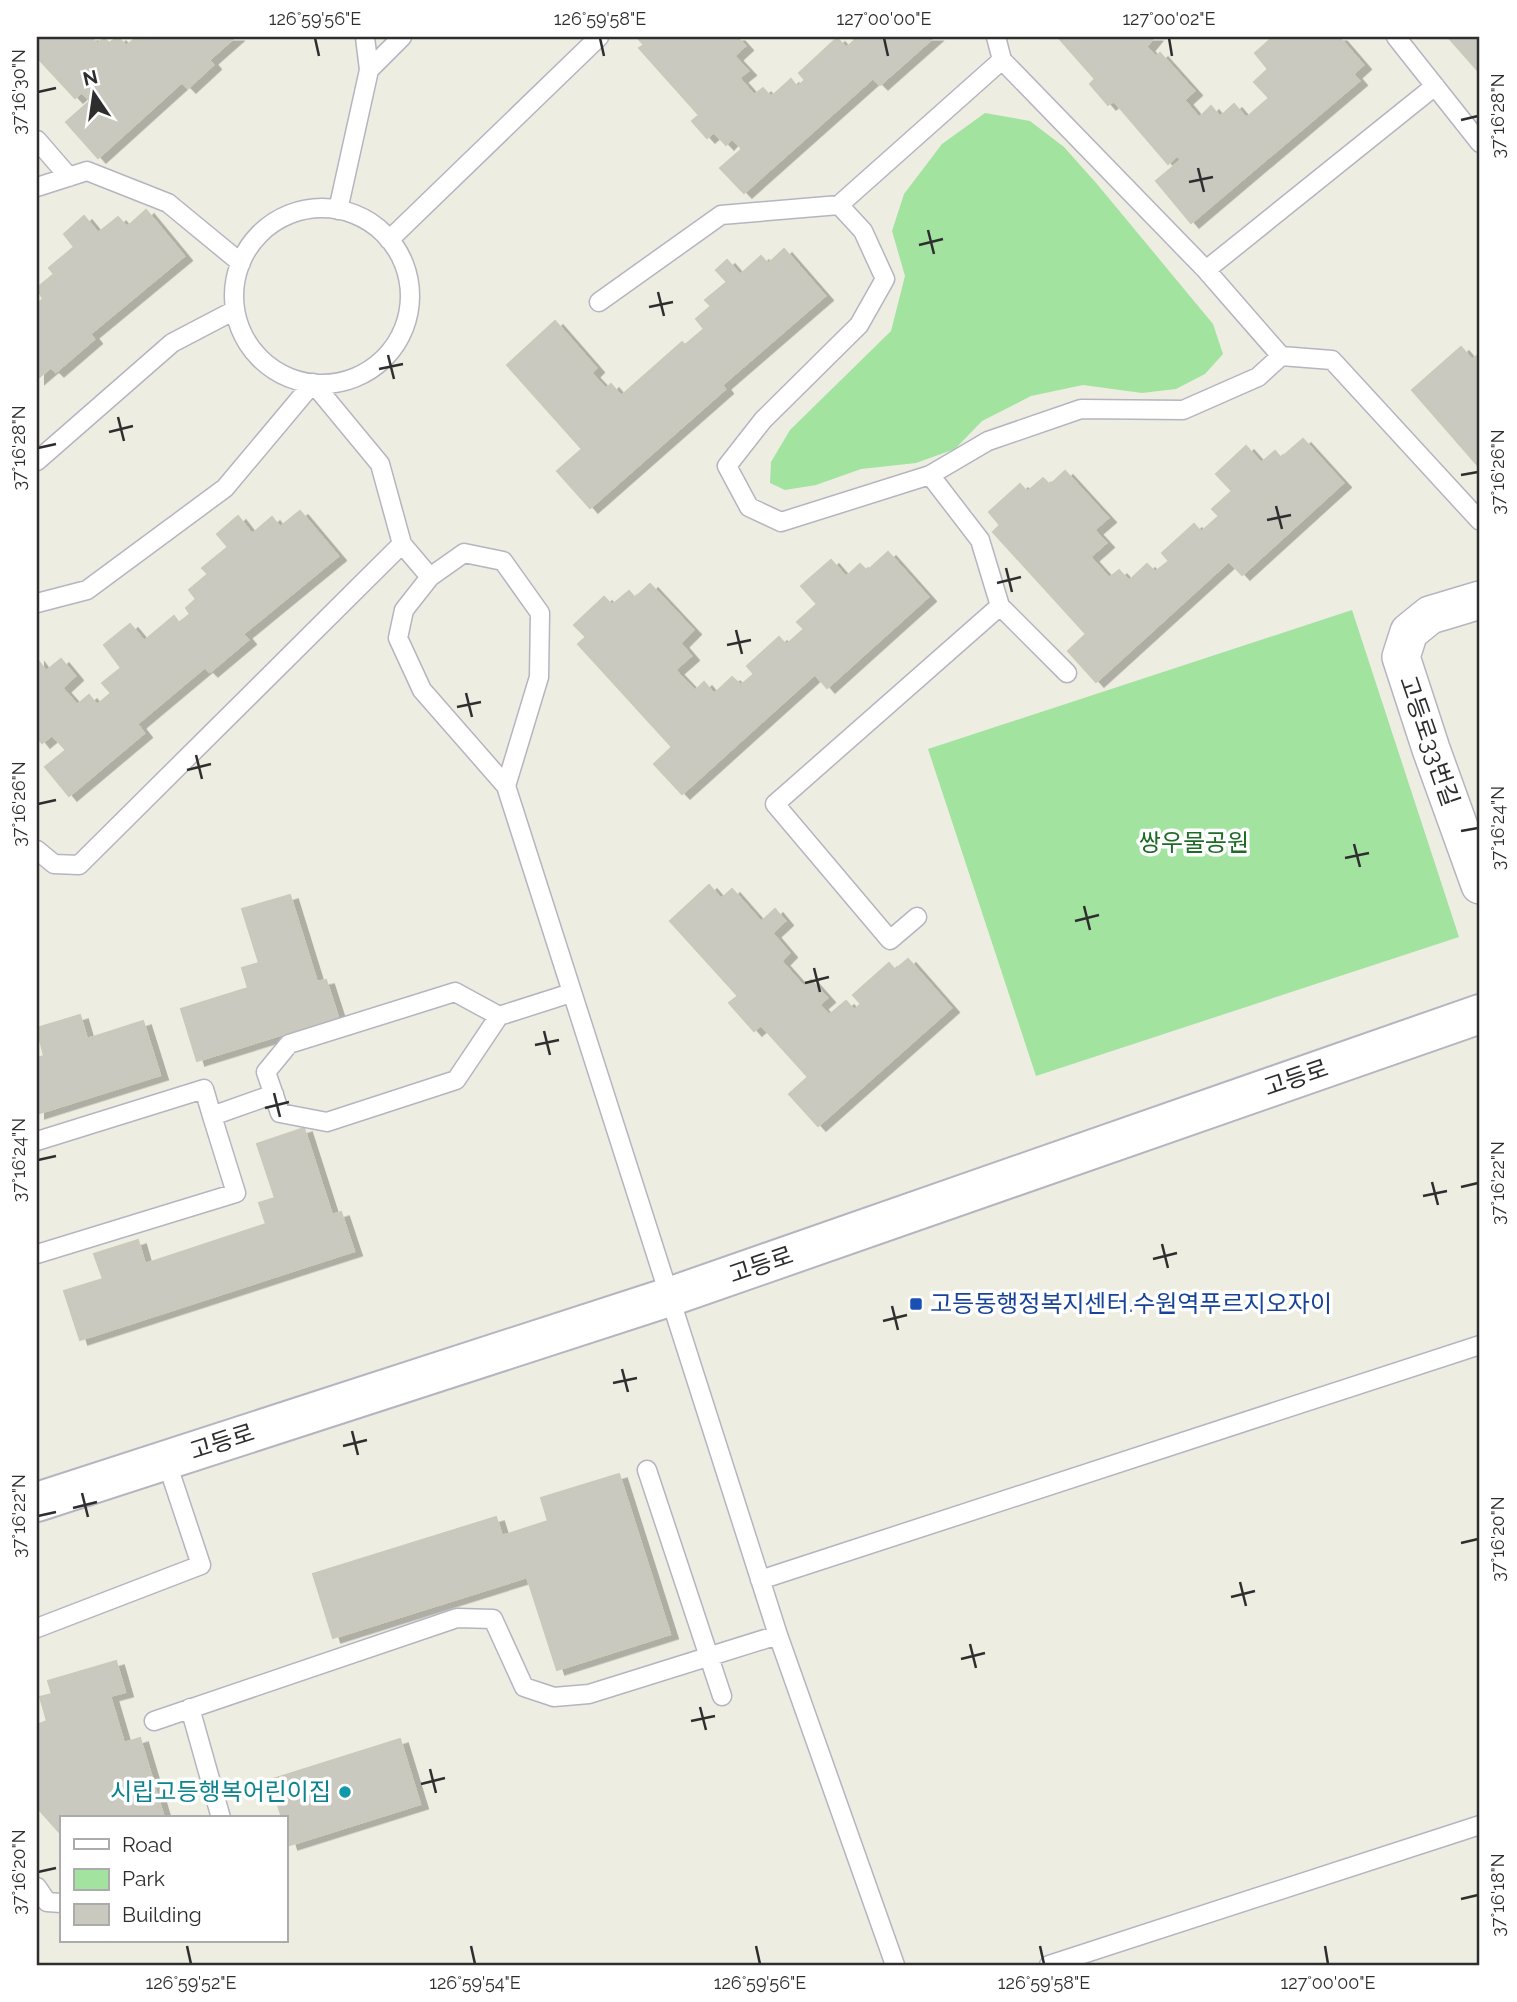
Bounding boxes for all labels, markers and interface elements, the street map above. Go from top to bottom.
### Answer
text: 126°59'56"E [269,8,361,29]
text: 126°59'58"E [554,8,646,29]
text: 127°00'00"E [837,8,931,29]
text: 127°00'02"E [1122,8,1216,29]
text: 37°16'30"N [8,49,29,135]
north arrow [60,60,130,130]
text: N [81,65,100,90]
text: 37°16'28"N [1487,73,1508,159]
text: 37°16'28"N [8,405,29,491]
text: 37°16'26"N [1487,429,1508,515]
street label: 고등로33번길 [1394,672,1465,810]
text: 37°16'26"N [8,761,29,847]
text: 37°16'24"N [1487,786,1508,870]
park label: 쌍우물공원 [1139,828,1249,857]
street label: 고등로 [1260,1053,1332,1102]
text: 37°16'24"N [8,1118,29,1202]
text: 37°16'22"N [1487,1141,1508,1225]
street label: 고등로 [725,1240,797,1289]
place label: 고등동행정복지센터.수원역푸르지오자이 [930,1289,1332,1318]
marker: 고등동행정복지센터.수원역푸르지오자이 [908,1296,924,1312]
street label: 고등로 [186,1417,258,1466]
text: 37°16'22"N [8,1474,29,1558]
text: 37°16'20"N [1487,1496,1508,1582]
place label: 시립고등행복어린이집 [110,1777,331,1806]
marker: 시립고등행복어린이집 [337,1784,353,1800]
legend [60,1816,287,1942]
text: 37°16'20"N [8,1829,29,1915]
text: Road [122,1832,172,1857]
text: 37°16'18"N [1487,1853,1508,1937]
text: Park [122,1866,165,1891]
text: Building [122,1902,202,1927]
text: 126°59'52"E [145,1972,237,1993]
text: 126°59'54"E [429,1972,521,1993]
text: 126°59'56"E [714,1972,806,1993]
text: 126°59'58"E [998,1972,1090,1993]
text: 127°00'00"E [1281,1972,1375,1993]

